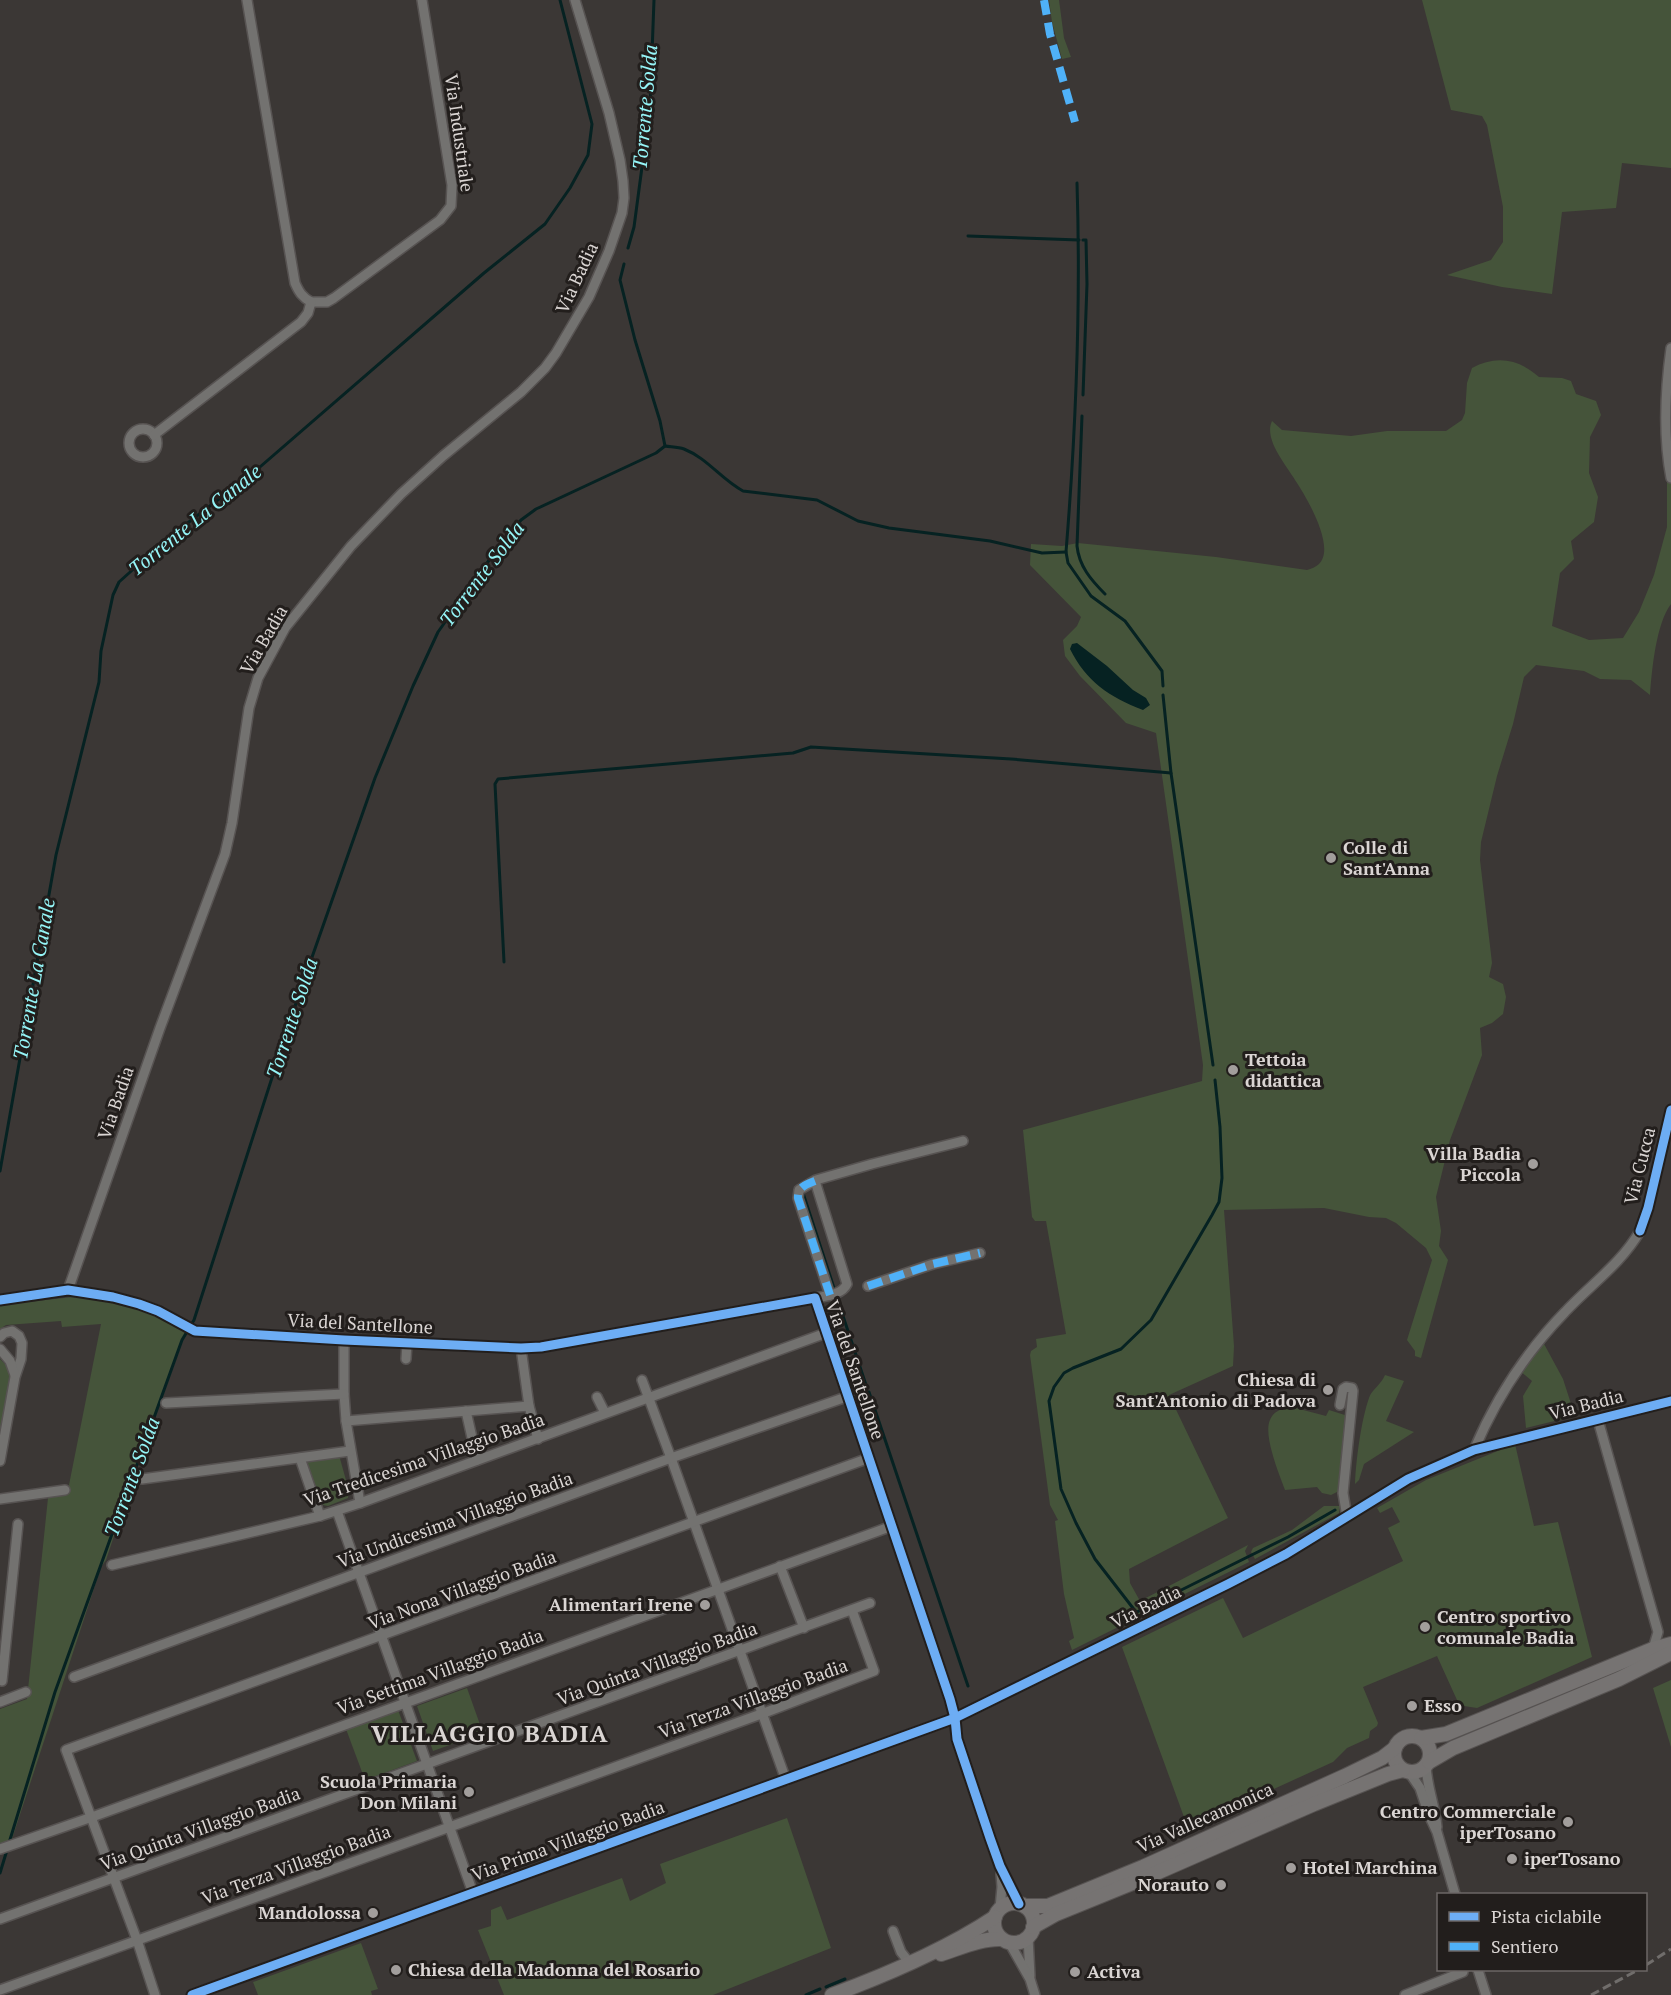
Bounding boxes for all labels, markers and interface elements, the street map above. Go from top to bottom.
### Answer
water label: Torrente Solda [626,43,663,171]
street label: Via Industriale [440,72,480,193]
street label: Via Badia [549,238,603,317]
water label: Torrente La Canale [123,458,267,582]
water label: Torrente Solda [433,515,530,632]
street label: Via Badia [234,601,292,678]
place label: Colle di Sant'Anna [1343,835,1430,880]
marker: Colle di Sant'Anna [1324,851,1338,865]
water label: Torrente La Canale [6,896,61,1062]
water label: Torrente Solda [259,954,324,1082]
place label: Tettoia didattica [1245,1047,1321,1092]
street label: Via Badia [91,1063,139,1142]
marker: Tettoia didattica [1226,1063,1240,1077]
street label: Via Cucca [1618,1125,1660,1207]
place label: Villa Badia Piccola [1426,1141,1521,1186]
marker: Villa Badia Piccola [1526,1157,1540,1171]
street label: Via del Santellone [821,1297,891,1442]
street label: Via del Santellone [287,1307,433,1339]
place label: Chiesa di Sant'Antonio di Padova [1116,1367,1316,1412]
marker: Chiesa di Sant'Antonio di Padova [1321,1383,1335,1397]
street label: Via Badia [1546,1383,1625,1425]
street label: Via Tredicesima Villaggio Badia [300,1407,547,1512]
water label: Torrente Solda [97,1413,166,1540]
street label: Via Undicesima Villaggio Badia [333,1465,576,1573]
street label: Via Nona Villaggio Badia [364,1544,559,1634]
street label: Via Badia [1106,1579,1185,1634]
place label: Alimentari Irene [549,1592,693,1616]
marker: Alimentari Irene [698,1598,712,1612]
place label: Centro sportivo comunale Badia [1437,1604,1575,1649]
street label: Via Quinta Villaggio Badia [553,1616,760,1711]
marker: Centro sportivo comunale Badia [1418,1620,1432,1634]
street label: Via Settima Villaggio Badia [333,1622,546,1720]
street label: Via Terza Villaggio Badia [655,1653,851,1744]
place label: Esso [1424,1693,1462,1717]
marker: Esso [1405,1699,1419,1713]
district label: VILLAGGIO BADIA [371,1717,609,1749]
place label: Scuola Primaria Don Milani [320,1769,457,1814]
street label: Via Vallecamonica [1133,1776,1277,1858]
street label: Via Quinta Villaggio Badia [96,1781,303,1876]
marker: Scuola Primaria Don Milani [462,1785,476,1799]
street label: Via Prima Villaggio Badia [468,1794,667,1886]
place label: Centro Commerciale iperTosano [1380,1799,1556,1844]
marker: Centro Commerciale iperTosano [1561,1815,1575,1829]
street label: Via Terza Villaggio Badia [198,1819,394,1910]
place label: iperTosano [1524,1846,1621,1870]
marker: iperTosano [1505,1852,1519,1866]
place label: Hotel Marchina [1303,1855,1437,1879]
marker: Hotel Marchina [1284,1861,1298,1875]
place label: Norauto [1138,1872,1209,1896]
marker: Norauto [1214,1878,1228,1892]
legend [1437,1893,1647,1971]
place label: Mandolossa [258,1900,361,1924]
text: Pista ciclabile [1491,1904,1601,1928]
marker: Mandolossa [366,1906,380,1920]
text: Sentiero [1491,1934,1558,1958]
place label: Chiesa della Madonna del Rosario [408,1957,701,1981]
place label: Activa [1087,1959,1141,1983]
marker: Chiesa della Madonna del Rosario [389,1963,403,1977]
marker: Activa [1068,1965,1082,1979]

